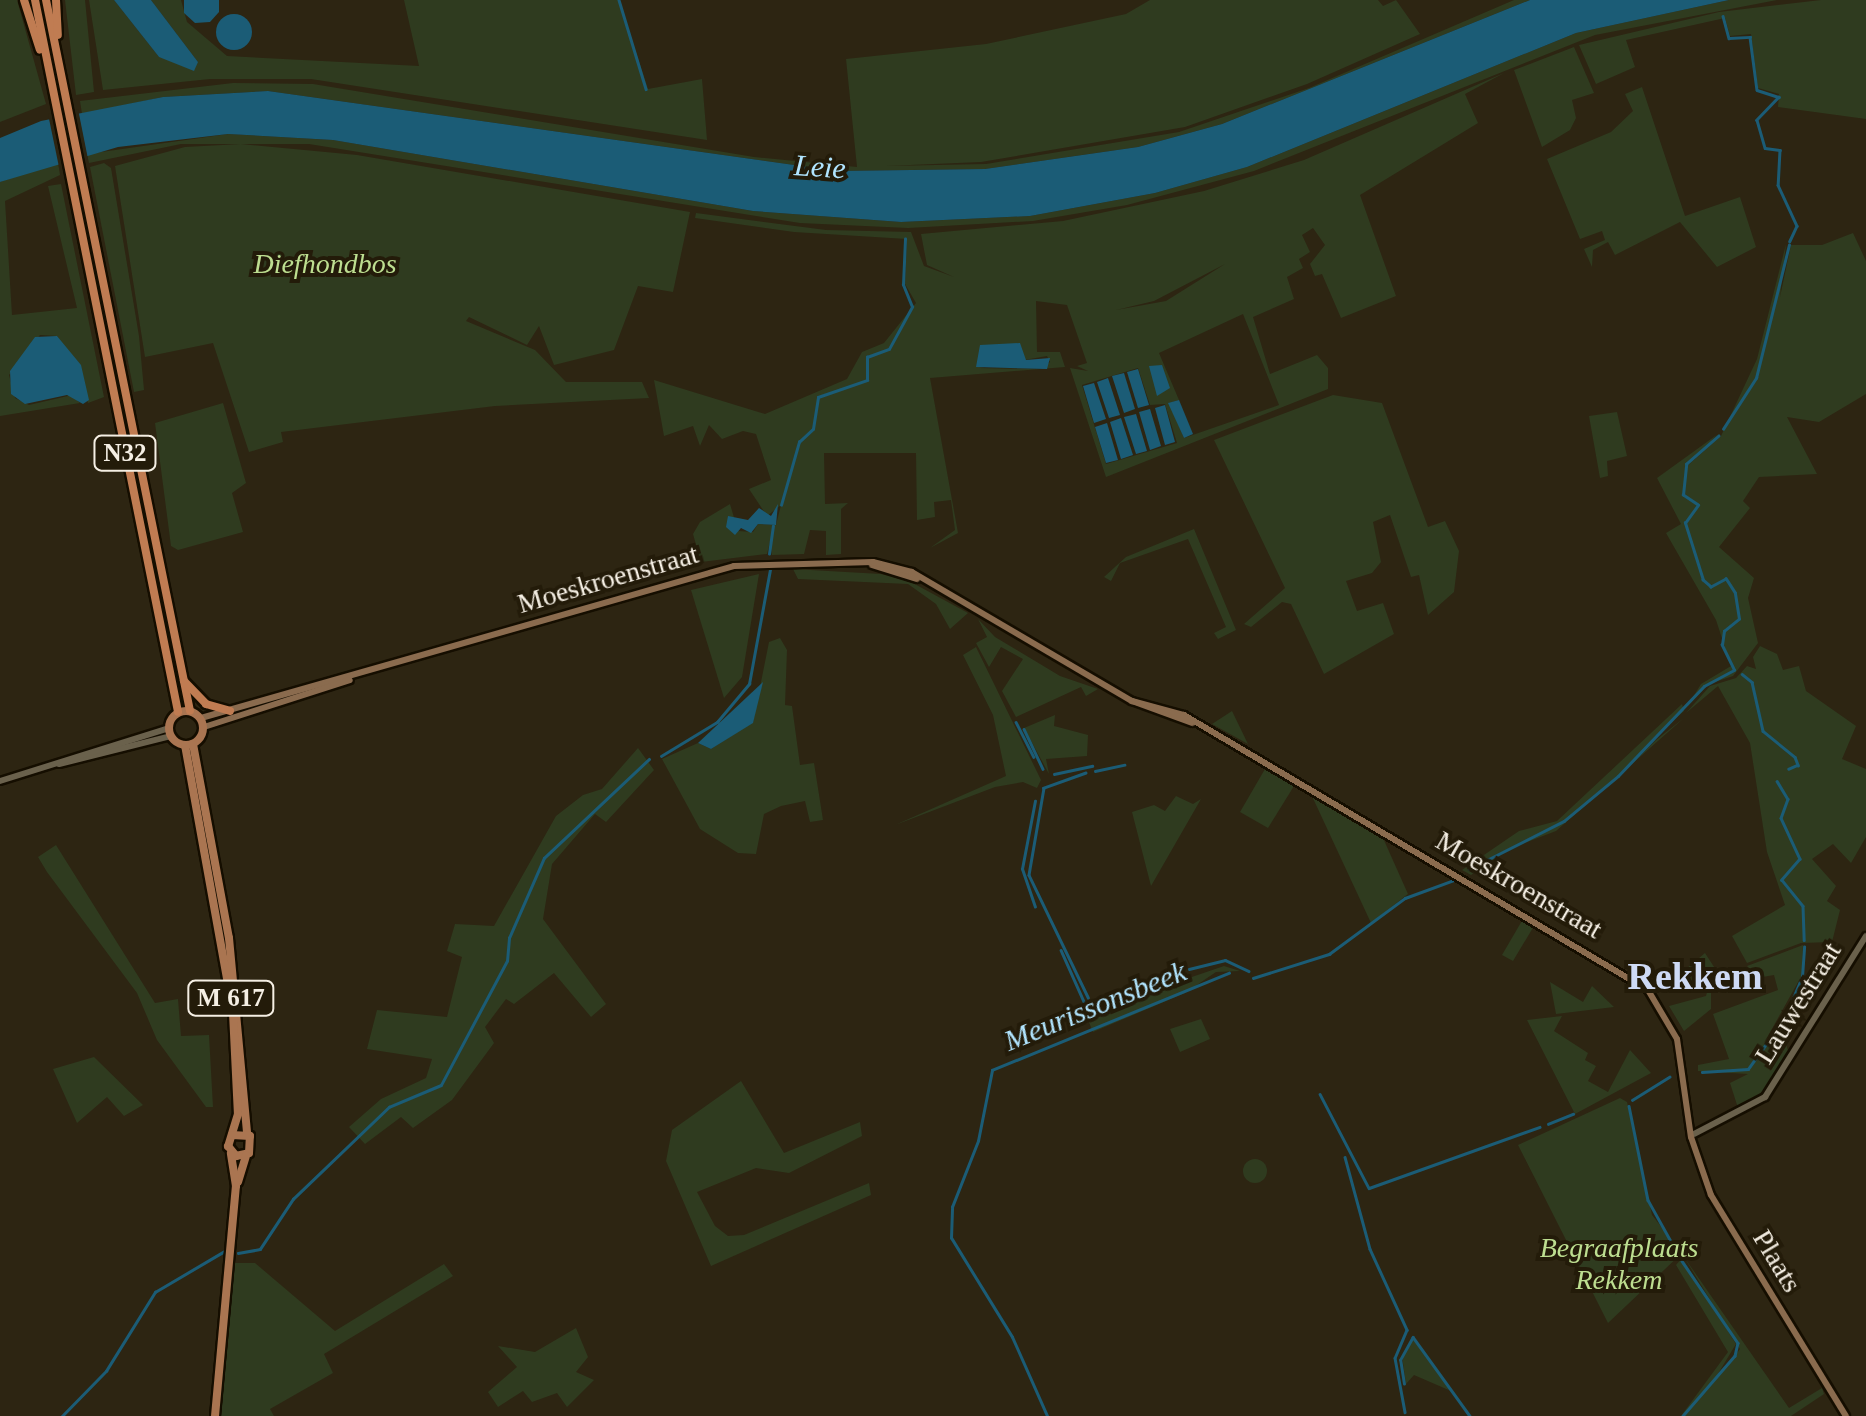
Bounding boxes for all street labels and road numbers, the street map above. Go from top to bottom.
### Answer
road number: N32 [92,433,158,473]
street label: Moeskroenstraat [514,537,702,621]
street label: Moeskroenstraat [1430,824,1608,946]
street label: Lauwestraat [1748,936,1848,1070]
road number: M 617 [186,978,276,1018]
street label: Plaats [1745,1224,1809,1298]

